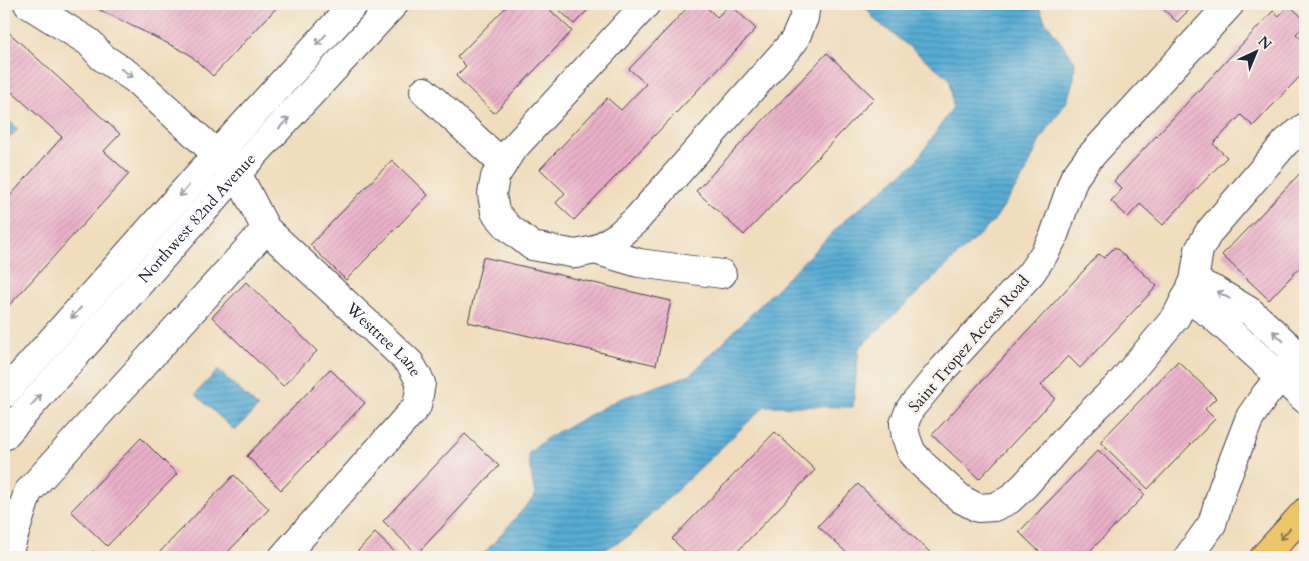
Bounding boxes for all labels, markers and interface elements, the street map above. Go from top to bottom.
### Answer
north arrow [1232,28,1282,78]
text: N [1254,32,1276,54]
one-way arrow [315,33,327,46]
one-way arrow [119,68,133,78]
one-way arrow [278,116,290,129]
street label: Northwest 82nd Avenue [133,149,261,288]
one-way arrow [178,185,190,198]
street label: Saint Tropez Access Road [903,270,1035,417]
one-way arrow [1216,290,1231,299]
street label: Westtree Lane [340,297,426,381]
one-way arrow [70,306,82,319]
one-way arrow [1272,330,1285,342]
one-way arrow [30,393,42,406]
one-way arrow [1279,528,1290,541]

